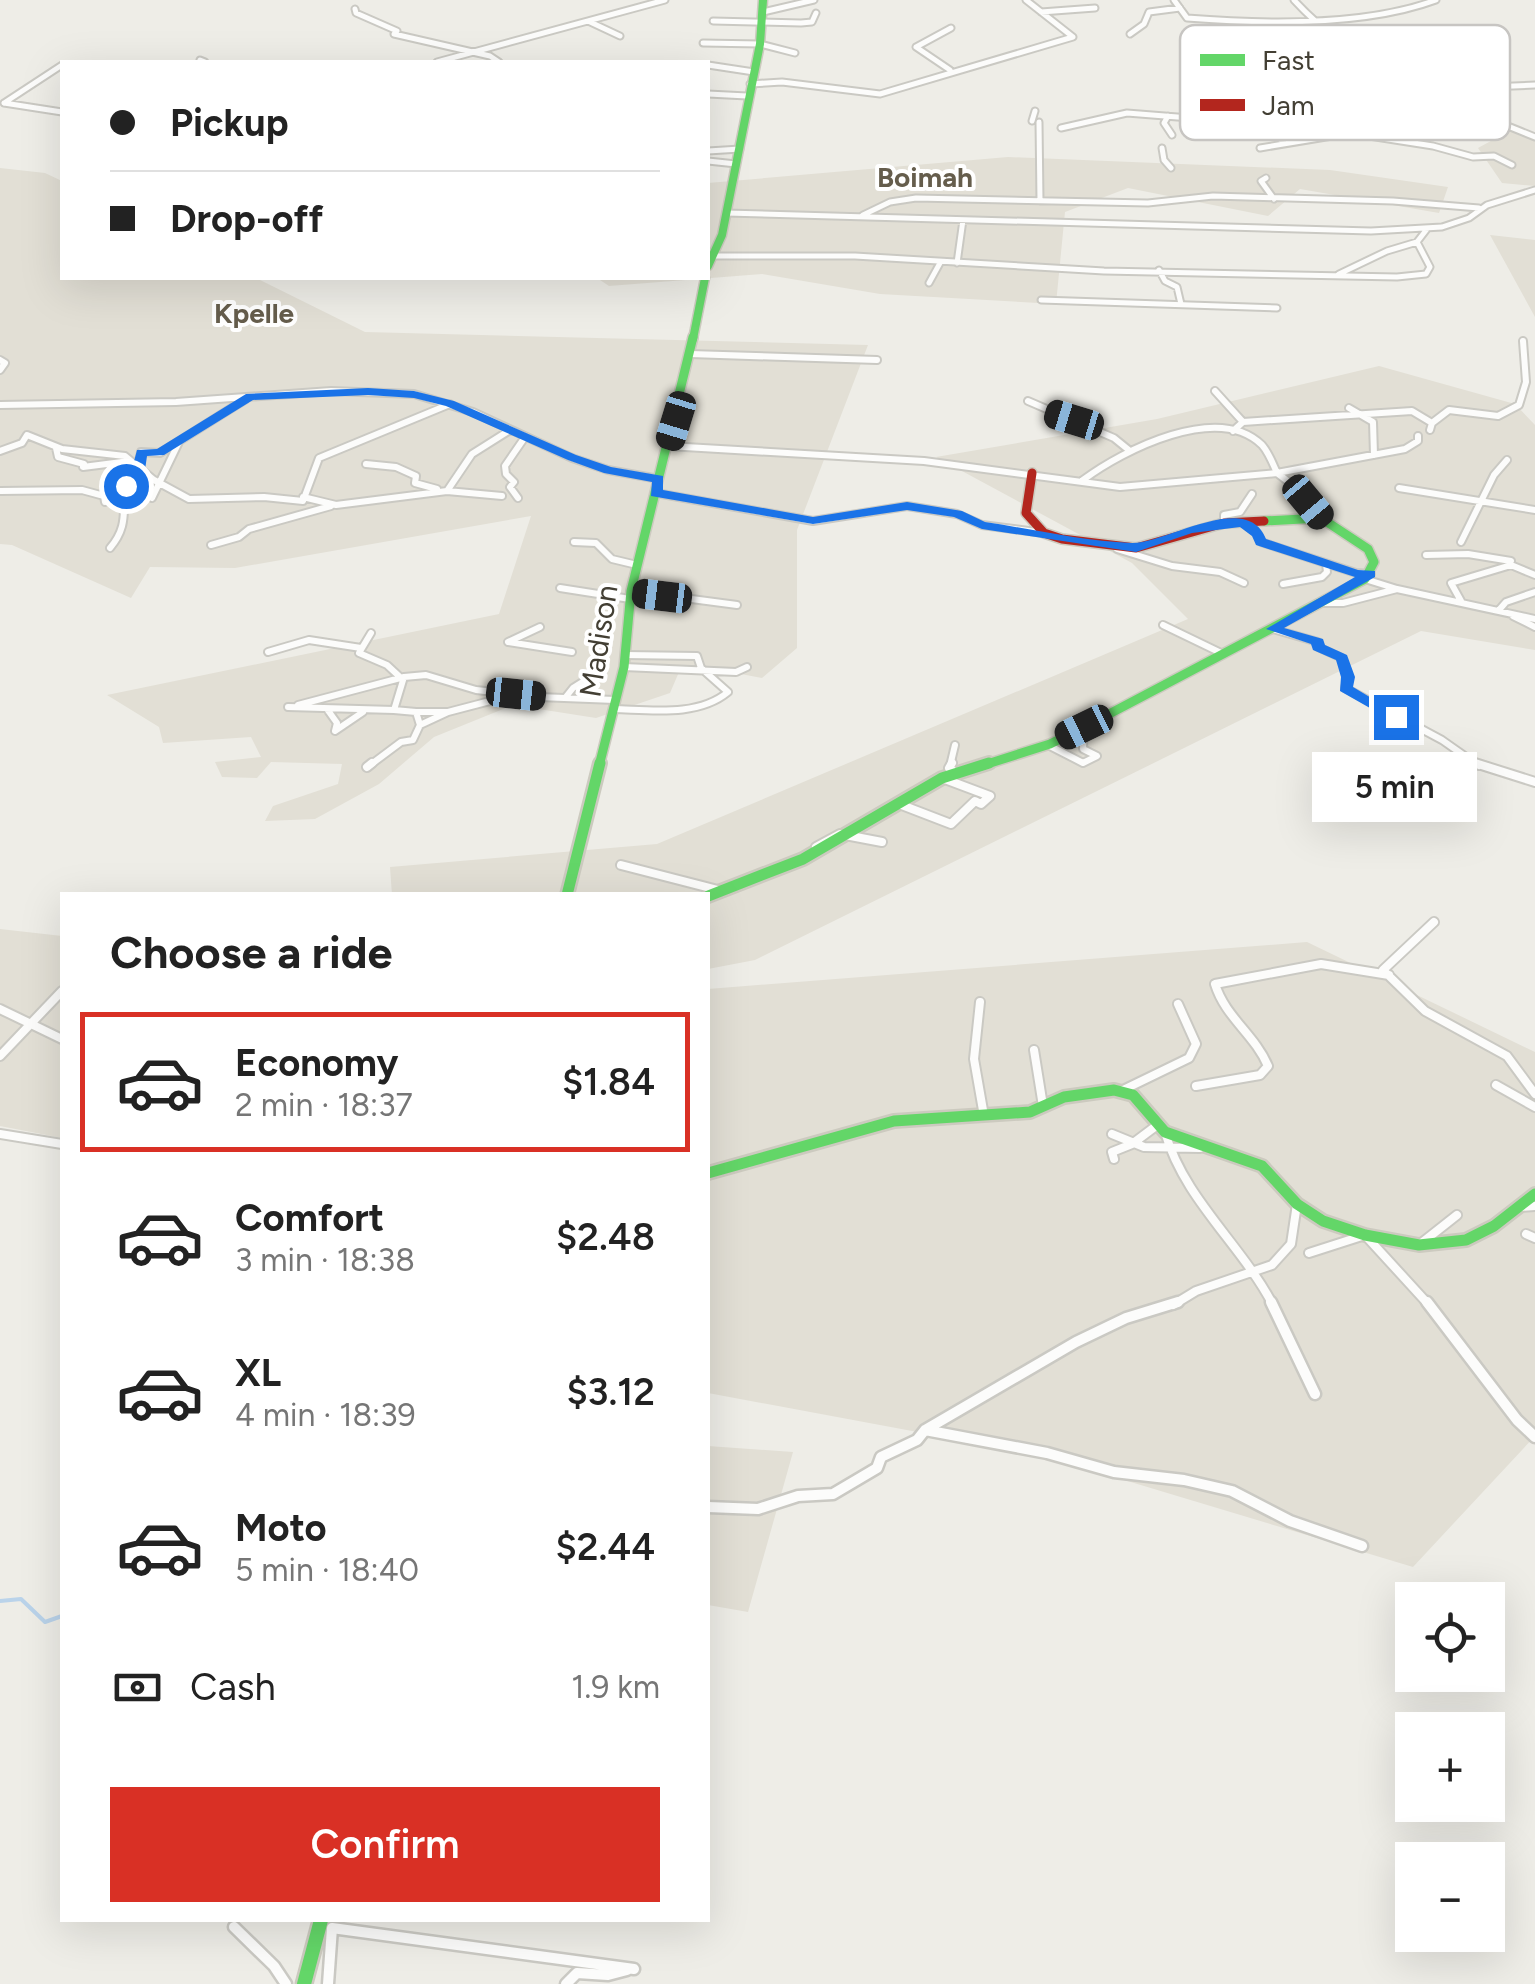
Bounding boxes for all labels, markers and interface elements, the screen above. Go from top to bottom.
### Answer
legend [1180,25,1510,140]
text: Fast [1262,43,1315,77]
text: Jam [1262,88,1315,122]
text: Pickup [170,100,288,146]
district label: Boimah [877,160,973,194]
text: Drop-off [170,196,323,242]
district label: Kpelle [214,296,294,330]
car [653,388,699,454]
car [1041,397,1107,443]
route start [104,464,149,509]
car [1277,469,1339,535]
car [630,577,694,615]
street label: Madison [571,582,626,700]
car [485,676,547,712]
route end [1374,695,1419,740]
car [1050,700,1118,754]
callout: 5 min [1314,752,1478,822]
text: 5 min [1355,768,1434,806]
text: Choose a ride [110,925,392,979]
icon: car [115,1037,205,1127]
text: Economy [235,1040,398,1086]
text: $1.84 [562,1059,655,1105]
text: 2 min · 18:37 [235,1086,413,1124]
icon: car [115,1192,205,1282]
text: Comfort [235,1195,384,1241]
text: $2.48 [556,1214,655,1260]
text: 3 min · 18:38 [235,1241,415,1279]
icon: car [115,1347,205,1437]
text: XL [235,1350,281,1396]
text: $3.12 [566,1369,655,1415]
text: 4 min · 18:39 [235,1396,416,1434]
icon: car [115,1502,205,1592]
text: Moto [235,1505,327,1551]
text: $2.44 [556,1524,655,1570]
text: 5 min · 18:40 [235,1551,419,1589]
map controls [1395,1582,1505,1952]
button: locate [1395,1582,1505,1692]
icon: cash [110,1660,165,1715]
text: Cash [190,1664,276,1710]
text: 1.9 km [571,1668,660,1706]
button: + [1395,1712,1505,1822]
button: Confirm [110,1787,660,1902]
button: − [1395,1842,1505,1952]

